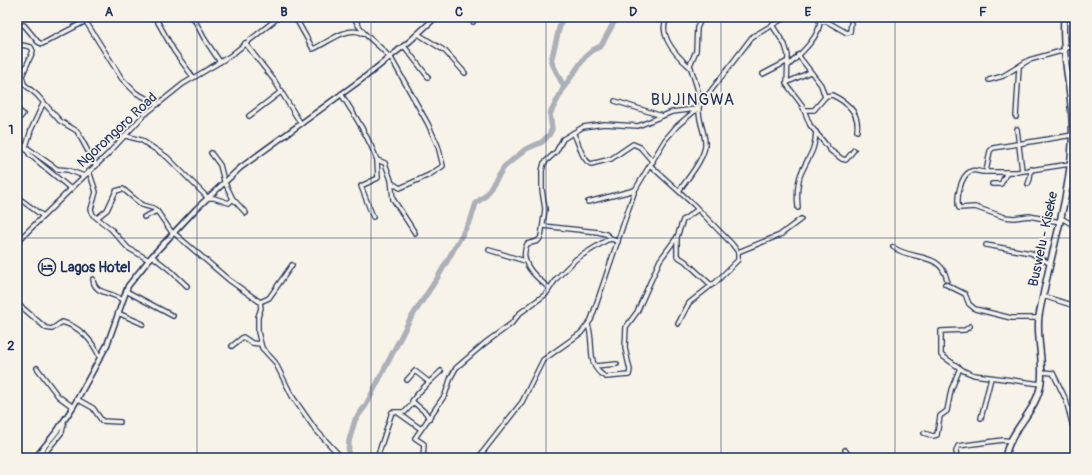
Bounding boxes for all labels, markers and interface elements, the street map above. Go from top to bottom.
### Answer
text: A [105,4,114,20]
text: B [280,4,288,20]
text: C [455,4,463,20]
text: D [629,4,637,20]
text: E [805,4,812,20]
text: F [979,4,987,20]
street label: Ngorongoro Road [74,89,161,171]
district label: BUJINGWA [651,90,735,110]
text: 1 [8,122,14,138]
street label: Buswelu - Kiseke [1025,190,1061,288]
hotel icon: Lagos Hotel [37,257,57,277]
place label: Lagos Hotel [60,259,131,276]
text: 2 [7,338,15,354]

